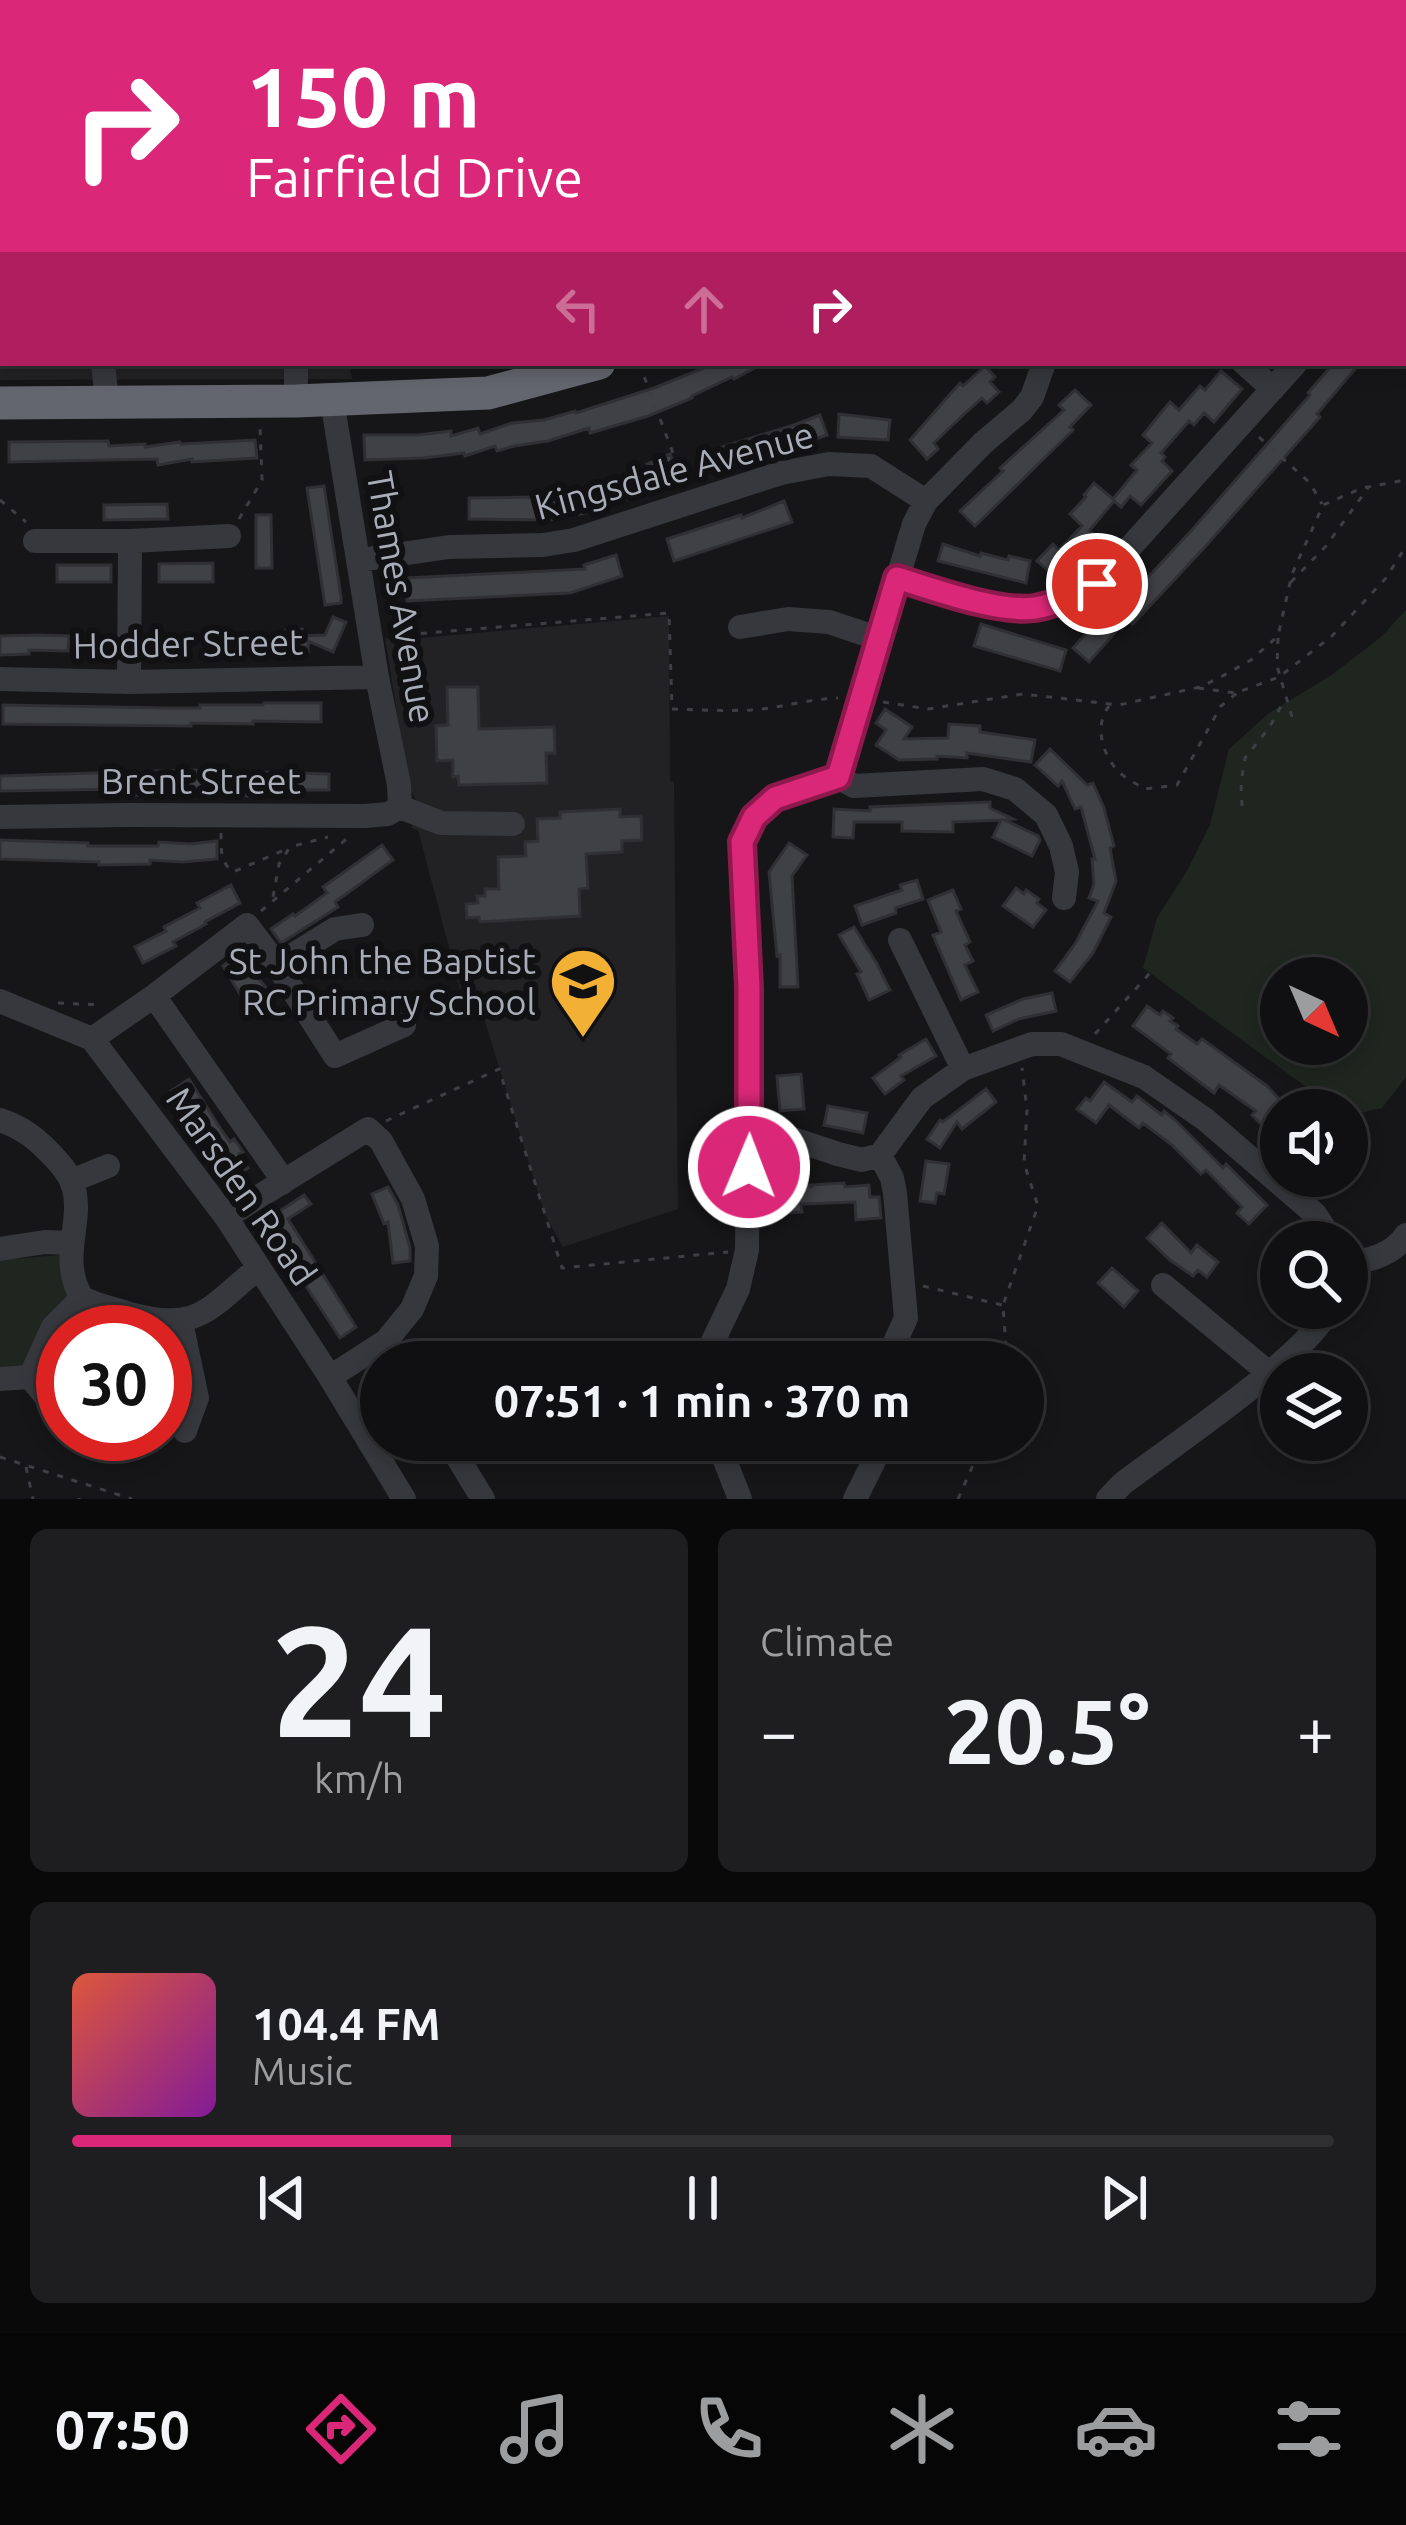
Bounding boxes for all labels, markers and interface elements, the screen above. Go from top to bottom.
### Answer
icon: right [48,48,204,204]
text: 150 m [246,49,480,143]
text: Fairfield Drive [246,147,583,207]
icon: left [545,276,611,342]
icon: ahead [671,276,737,342]
icon: right [797,276,863,342]
street label: Kingsdale Avenue [530,413,818,527]
street label: Thames Avenue [360,468,444,726]
pin [1046,533,1148,635]
icon: arrive [1064,551,1130,617]
street label: Hodder Street [72,620,304,666]
street label: Brent Street [101,760,301,801]
place label: St John the Baptist RC Primary School [229,940,536,1022]
school or university icon: St John the Baptist RC Primary School [548,946,618,1040]
north arrow [1260,957,1368,1065]
map controls [1260,957,1368,1461]
street label: Marsden Road [159,1079,325,1293]
button: sound [1260,1089,1368,1197]
position arrow [686,1104,812,1230]
button: search [1260,1221,1368,1329]
speed limit sign: 30 [36,1305,192,1461]
button: layers [1260,1353,1368,1461]
text: 07:51 · 1 min · 370 m [494,1375,910,1426]
text: 24 [271,1592,447,1766]
text: Climate [760,1620,894,1663]
text: 20.5° [944,1680,1150,1781]
text: − [760,1694,797,1768]
text: + [1297,1694,1334,1768]
text: km/h [314,1757,404,1800]
text: 104.4 FM [252,1998,441,2049]
text: Music [252,2049,353,2092]
icon: previous [249,2165,315,2231]
icon: pause [670,2165,736,2231]
icon: next [1091,2165,1157,2231]
icon: directions [299,2387,383,2471]
icon: music [493,2387,577,2471]
icon: phone [687,2387,771,2471]
icon: climate [880,2387,964,2471]
icon: car [1074,2387,1158,2471]
icon: filters [1267,2387,1351,2471]
text: 07:50 [55,2399,190,2459]

